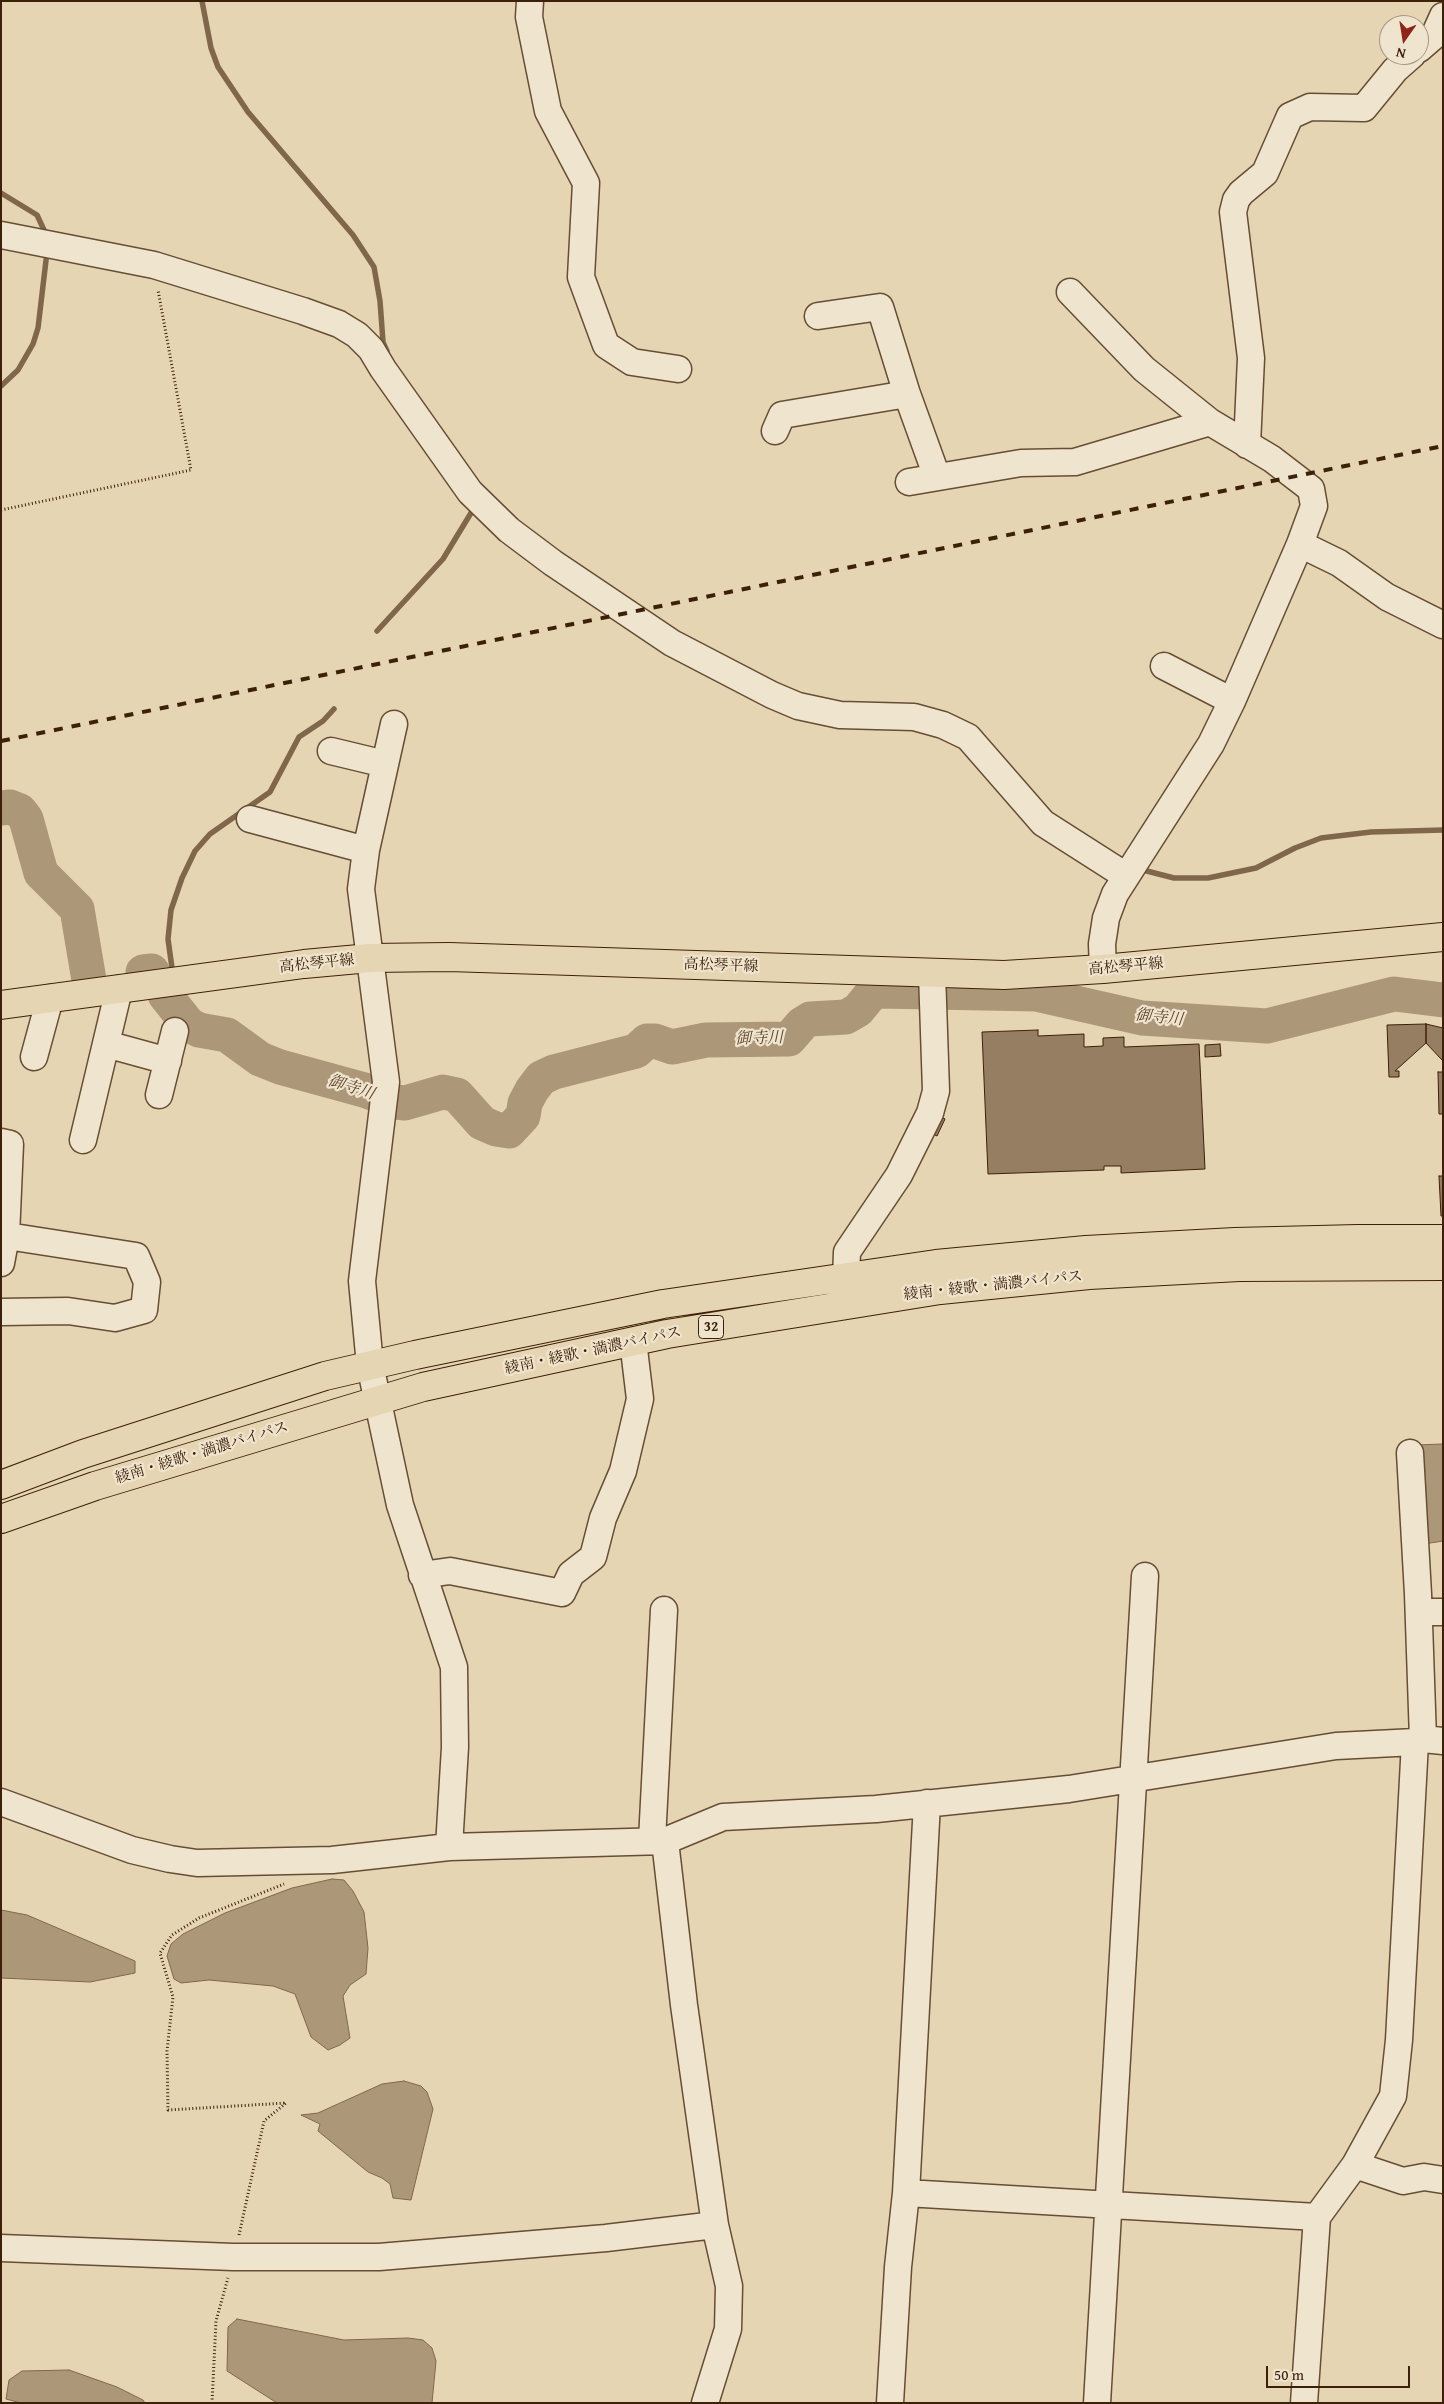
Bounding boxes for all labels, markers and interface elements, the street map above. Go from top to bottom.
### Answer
north arrow [1379,15,1429,65]
text: N [1394,43,1408,64]
street label: 高松琴平線 [279,951,355,977]
street label: 高松琴平線 [1088,955,1164,979]
street label: 高松琴平線 [683,956,759,976]
water label: 御寺川 [1134,1006,1184,1030]
water label: 御寺川 [735,1029,783,1049]
water label: 御寺川 [325,1071,377,1105]
street label: 綾南・綾歌・満濃バイパス [903,1268,1083,1304]
road number: 32 [698,1315,724,1338]
street label: 綾南・綾歌・満濃バイパス [503,1323,683,1379]
street label: 綾南・綾歌・満濃バイパス [113,1418,291,1488]
scale bar [1269,2356,1413,2388]
text: 50 m [1274,2364,1304,2385]

